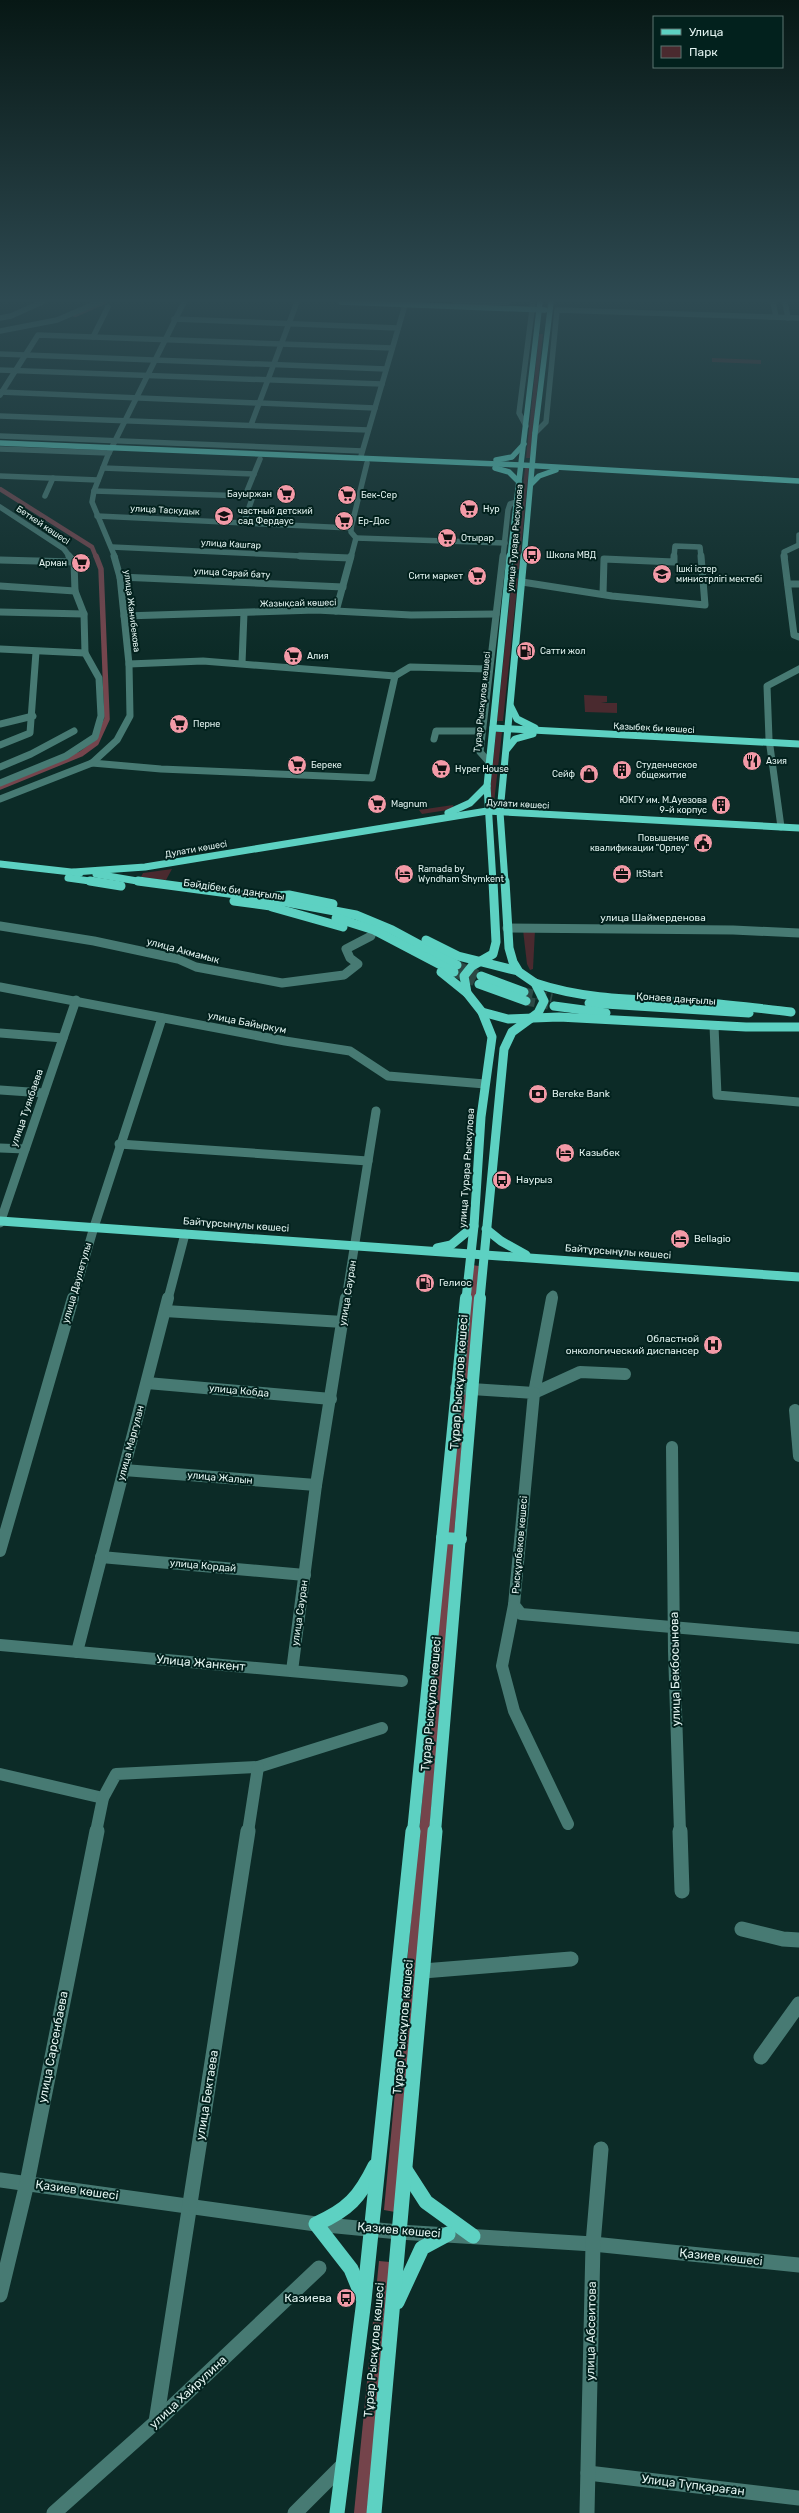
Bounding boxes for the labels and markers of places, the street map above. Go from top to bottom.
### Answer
supermarket icon: Бауыржан [275,483,297,505]
supermarket icon: Бек-Сер [336,484,358,506]
place label: Бауыржан [227,489,272,499]
place label: Бек-Сер [361,490,397,500]
supermarket icon: Нур [458,498,480,520]
place label: Нур [483,504,500,514]
school or university icon: частный детский сад Фердаус [213,505,235,527]
place label: частный детский сад Фердаус [238,506,313,526]
supermarket icon: Ер-Дос [333,510,355,532]
place label: Ер-Дос [358,516,390,526]
supermarket icon: Отырар [436,527,458,549]
place label: Отырар [461,533,494,543]
bus stop icon: Школа МВД [521,544,543,566]
place label: Школа МВД [546,550,597,560]
supermarket icon: Арман [70,552,92,574]
place label: Арман [39,558,67,568]
school or university icon: Ішкі істер министрлігі мектебі [651,563,673,585]
place label: Ішкі істер министрлігі мектебі [676,564,762,584]
supermarket icon: Сити маркет [466,565,488,587]
place label: Сити маркет [409,571,463,581]
fuel station icon: Сатти жол [515,640,537,662]
supermarket icon: Алия [282,645,304,667]
place label: Сатти жол [540,646,585,656]
place label: Алия [307,651,329,661]
supermarket icon: Перне [168,713,190,735]
place label: Перне [193,719,220,729]
restaurant icon: Азия [741,750,763,772]
supermarket icon: Береке [286,754,308,776]
place label: Азия [766,756,787,766]
supermarket icon: Hyper House [430,758,452,780]
building icon: Студенческое общежитие [611,759,633,781]
place label: Береке [311,760,342,770]
place label: Студенческое общежитие [636,760,697,780]
shop icon: Сейф [578,763,600,785]
place label: Hyper House [455,764,509,774]
place label: Сейф [552,769,575,779]
supermarket icon: Magnum [366,793,388,815]
building icon: ЮКГУ им. М.Ауезова 9-й корпус [710,794,732,816]
place label: ЮКГУ им. М.Ауезова 9-й корпус [619,795,707,815]
place label: Magnum [391,799,427,809]
public building icon: Повышение квалификации "Орлеу" [692,832,714,854]
place label: Повышение квалификации "Орлеу" [590,833,689,853]
hotel icon: Ramada by Wyndham Shymkent [393,863,415,885]
office icon: ItStart [611,863,633,885]
place label: Ramada by Wyndham Shymkent [418,864,504,884]
place label: ItStart [636,869,663,879]
bank icon: Bereke Bank [527,1083,549,1105]
place label: Bereke Bank [552,1088,611,1100]
hotel icon: Казыбек [554,1142,576,1164]
place label: Казыбек [579,1147,621,1159]
bus stop icon: Наурыз [491,1169,513,1191]
place label: Наурыз [516,1174,552,1186]
hotel icon: Bellagio [669,1228,691,1250]
place label: Bellagio [694,1233,731,1245]
fuel station icon: Гелиос [414,1272,436,1294]
place label: Гелиос [439,1277,472,1289]
place label: Областной онкологический диспансер [566,1333,699,1357]
hospital icon: Областной онкологический диспансер [702,1334,724,1356]
bus stop icon: Казиева [335,2287,357,2309]
place label: Казиева [284,2291,332,2305]

